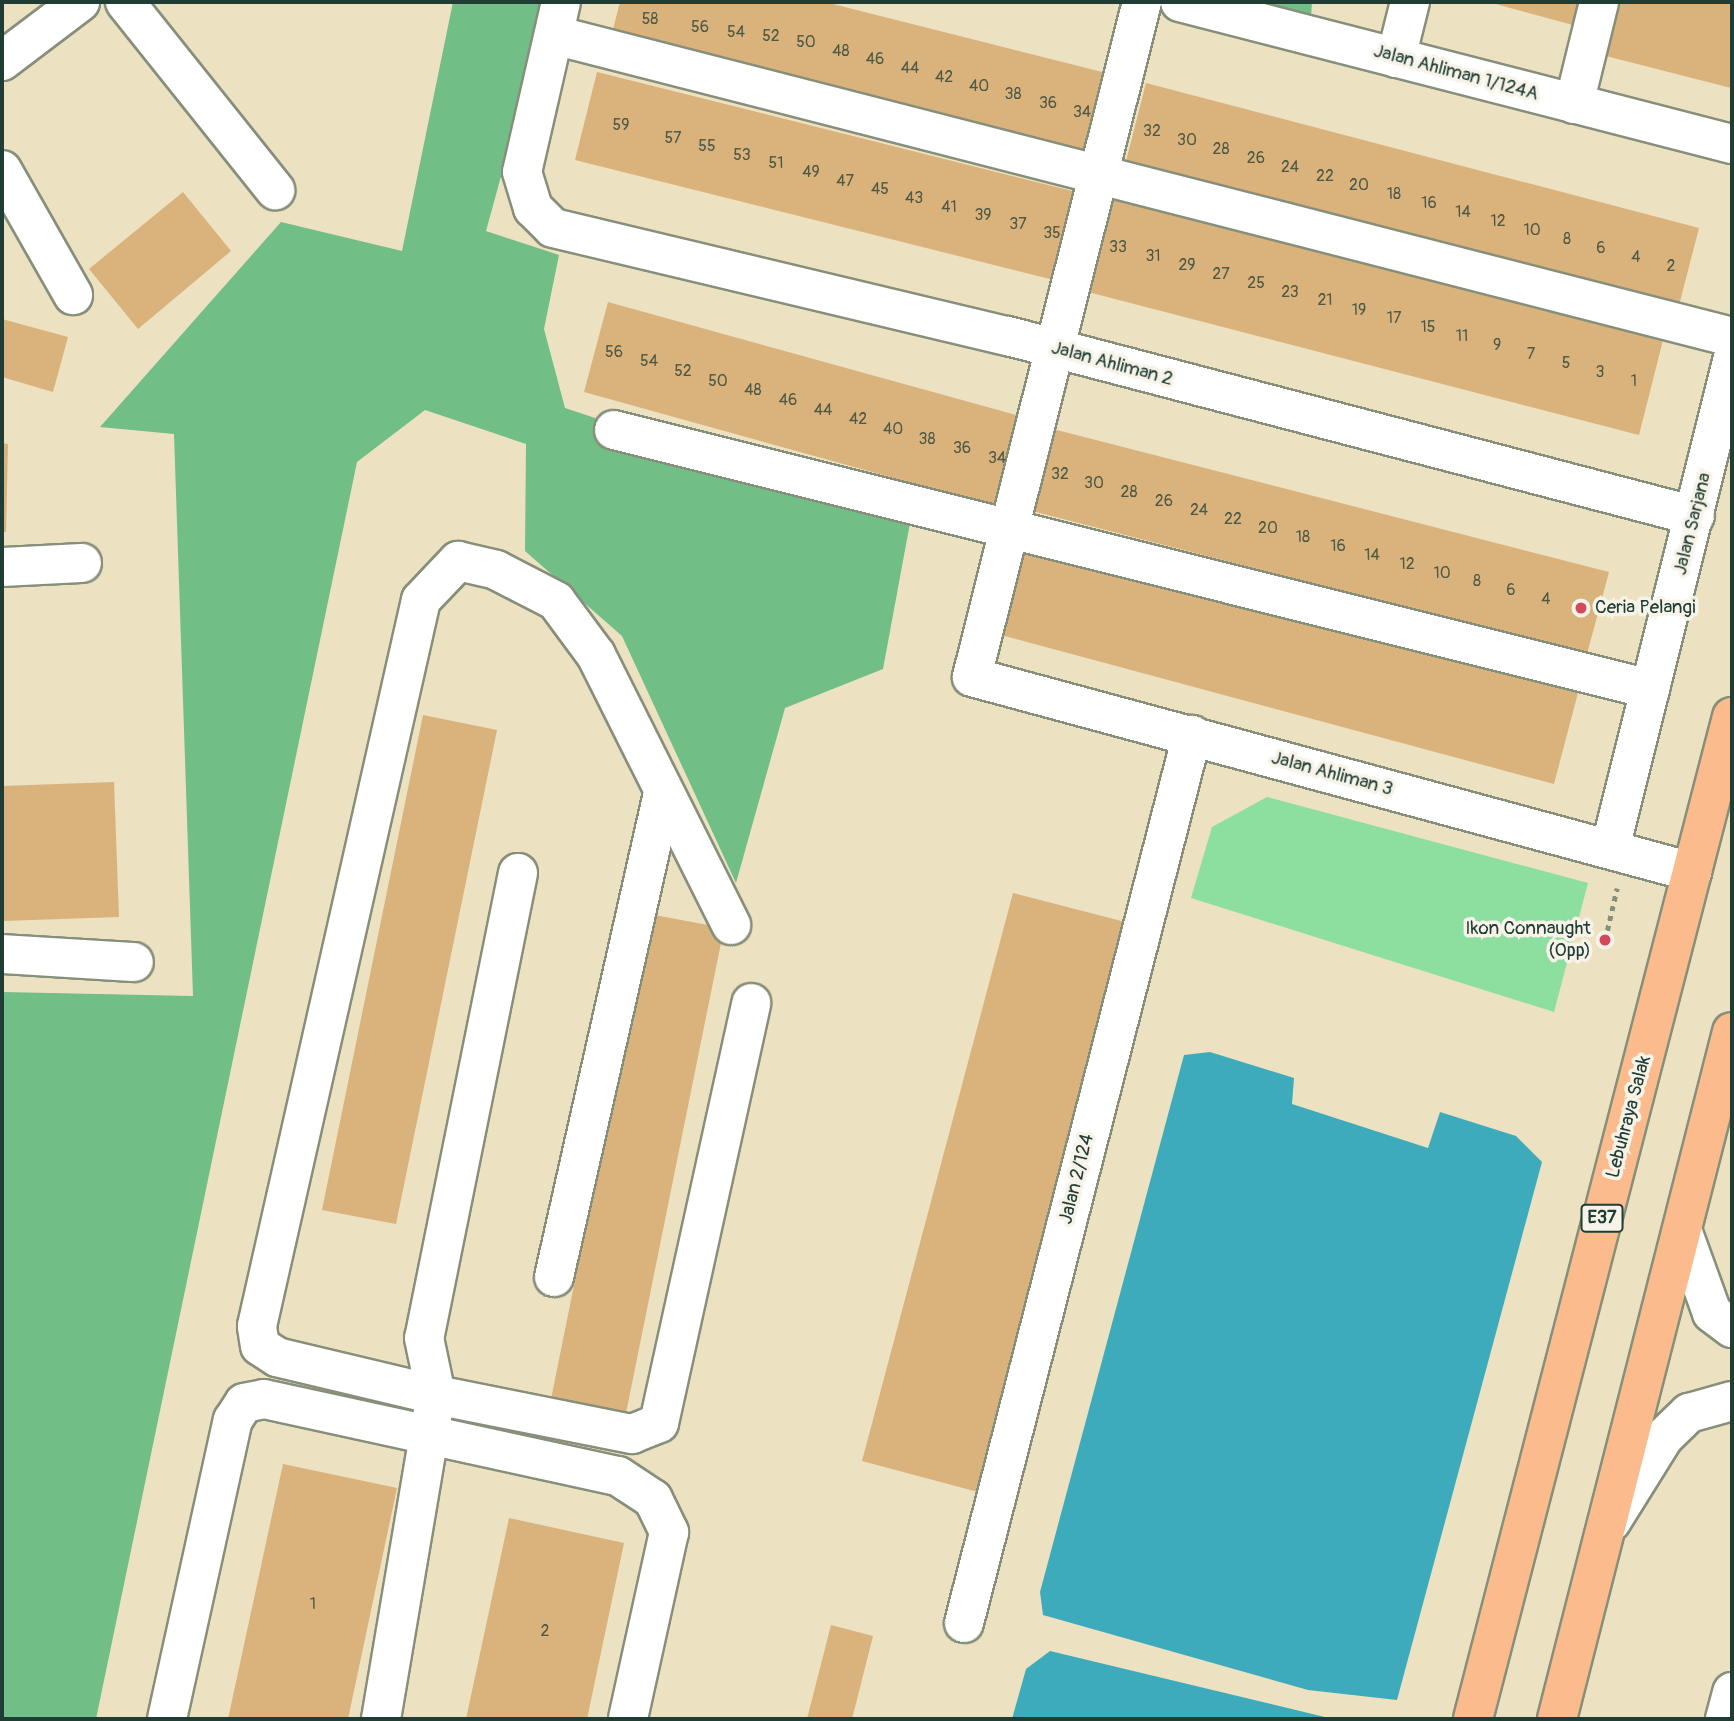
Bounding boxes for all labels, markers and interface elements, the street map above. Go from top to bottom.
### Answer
house number: 58 [642,9,658,29]
house number: 56 [691,17,709,37]
house number: 54 [727,22,745,42]
house number: 52 [762,26,780,46]
house number: 50 [796,32,816,52]
street label: Jalan Ahliman 1/124A [1371,40,1541,106]
house number: 48 [832,41,850,61]
house number: 46 [866,49,884,69]
house number: 44 [901,58,919,78]
house number: 42 [935,67,953,87]
house number: 40 [969,76,989,96]
house number: 38 [1005,84,1021,104]
house number: 36 [1039,93,1057,113]
house number: 34 [1073,102,1091,122]
house number: 59 [613,115,629,135]
house number: 32 [1143,121,1161,141]
house number: 57 [664,128,682,148]
house number: 30 [1177,130,1197,150]
house number: 55 [698,136,716,156]
house number: 28 [1212,139,1230,159]
house number: 53 [733,145,751,165]
house number: 26 [1247,148,1265,168]
house number: 51 [769,153,783,173]
house number: 24 [1281,157,1299,177]
house number: 49 [802,162,820,182]
house number: 22 [1316,166,1334,186]
house number: 47 [836,171,854,191]
house number: 20 [1349,175,1369,195]
house number: 45 [871,179,889,199]
house number: 18 [1387,184,1401,204]
house number: 43 [905,188,923,208]
house number: 16 [1421,193,1437,213]
house number: 41 [941,197,957,217]
house number: 14 [1455,202,1471,222]
house number: 39 [974,205,992,225]
house number: 12 [1490,211,1506,231]
house number: 37 [1009,214,1027,234]
house number: 10 [1523,220,1541,240]
house number: 35 [1043,223,1061,243]
house number: 8 [1563,229,1571,249]
house number: 33 [1109,237,1127,257]
house number: 6 [1596,238,1606,258]
house number: 31 [1145,246,1161,266]
house number: 4 [1631,247,1641,267]
house number: 29 [1178,255,1196,275]
house number: 2 [1667,256,1675,276]
house number: 27 [1212,264,1230,284]
house number: 25 [1247,273,1265,293]
house number: 23 [1281,282,1299,302]
house number: 21 [1317,290,1333,310]
house number: 19 [1352,300,1366,320]
house number: 17 [1387,308,1401,328]
house number: 15 [1421,317,1435,337]
house number: 11 [1456,326,1468,346]
house number: 9 [1493,335,1501,355]
street label: Jalan Ahliman 2 [1049,337,1175,391]
house number: 56 [605,342,623,362]
house number: 7 [1527,344,1535,364]
house number: 54 [640,351,658,371]
house number: 5 [1562,353,1570,373]
house number: 52 [674,361,692,381]
house number: 3 [1596,362,1604,382]
house number: 50 [708,371,728,391]
house number: 1 [1631,371,1637,391]
house number: 48 [744,380,762,400]
house number: 46 [779,390,797,410]
house number: 44 [814,400,832,420]
house number: 42 [849,409,867,429]
house number: 40 [883,419,903,439]
house number: 38 [919,429,935,449]
house number: 36 [953,438,971,458]
house number: 34 [988,448,1006,468]
house number: 32 [1051,464,1069,484]
street label: Jalan Sarjana [1669,471,1717,577]
house number: 30 [1084,473,1104,493]
house number: 28 [1120,482,1138,502]
house number: 26 [1155,491,1173,511]
house number: 24 [1190,500,1208,520]
house number: 22 [1224,509,1242,529]
house number: 20 [1258,518,1278,538]
house number: 18 [1296,527,1310,547]
house number: 16 [1330,536,1346,556]
house number: 14 [1364,545,1380,565]
house number: 12 [1399,554,1415,574]
house number: 10 [1433,563,1451,583]
house number: 8 [1473,571,1481,591]
house number: 6 [1506,580,1516,600]
house number: 4 [1541,589,1551,609]
place label: Ceria Pelangi [1595,597,1696,619]
marker: Ceria Pelangi [1573,600,1589,616]
street label: Jalan Ahliman 3 [1269,747,1395,801]
place label: Ikon Connaught (Opp) [1465,918,1591,962]
marker: Ikon Connaught (Opp) [1597,932,1613,948]
street label: Lebuhraya Salak [1602,1053,1656,1181]
street label: Jalan 2/124 [1055,1132,1099,1226]
road number: E37 [1579,1204,1625,1232]
house number: 1 [310,1594,316,1614]
house number: 2 [541,1621,549,1641]

